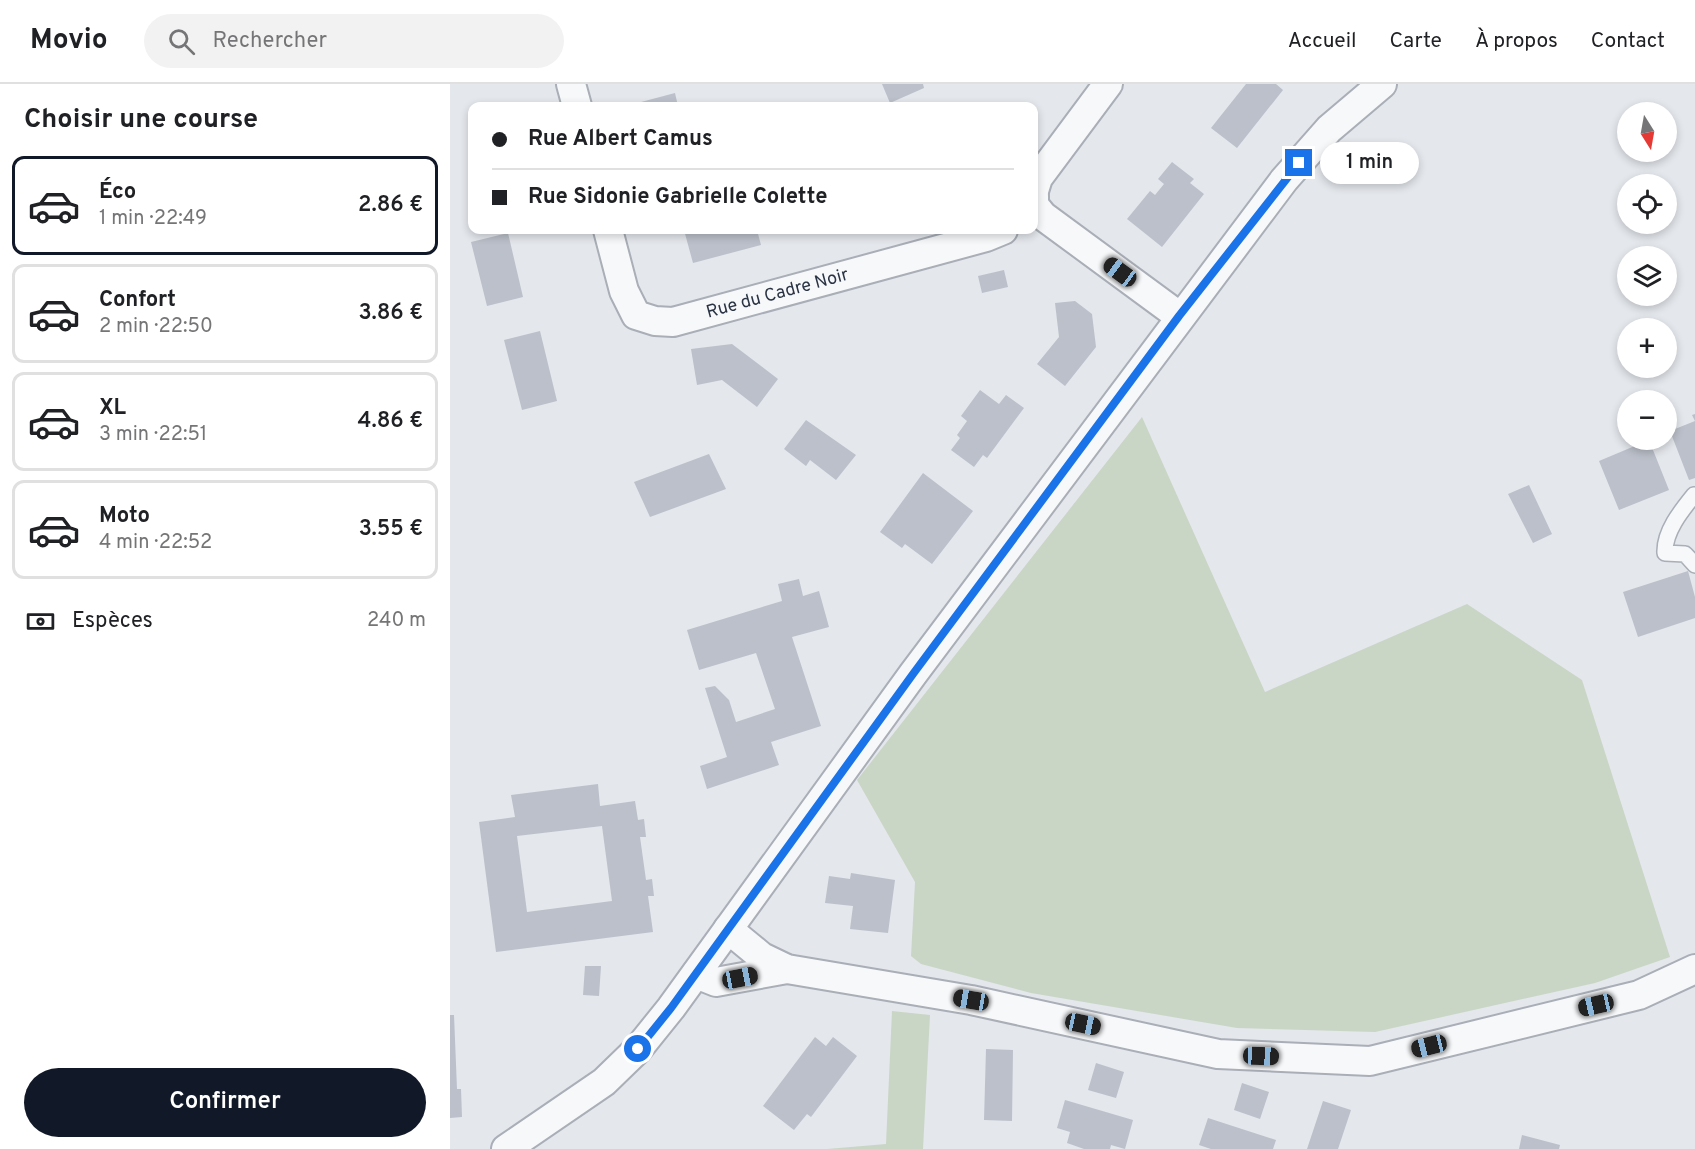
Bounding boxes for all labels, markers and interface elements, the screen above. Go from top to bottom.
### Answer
search box [144,14,564,68]
text: Movio [30,23,108,59]
icon: search [165,25,198,58]
text: Rechercher [213,28,327,55]
text: Accueil [1288,28,1357,55]
text: Carte [1390,28,1442,55]
text: À propos [1475,28,1558,55]
text: Contact [1591,28,1665,55]
north arrow [1617,102,1677,162]
map controls [1617,102,1677,450]
text: Choisir une course [24,103,258,137]
text: Rue Albert Camus [528,126,713,153]
callout: 1 min [1320,142,1419,184]
route end [1285,149,1312,176]
text: 1 min [1346,150,1393,176]
button: locate [1617,174,1677,234]
icon: car [27,179,81,233]
text: Éco [99,179,136,206]
text: Rue Sidonie Gabrielle Colette [528,184,827,211]
text: 2.86 € [358,192,423,219]
text: 1 min · 22:49 [99,206,207,232]
button: layers [1617,246,1677,306]
car [1100,254,1140,290]
street label: Rue du Cadre Noir [704,263,851,324]
icon: car [27,287,81,341]
text: Confort [99,287,176,314]
text: 3.86 € [359,300,423,327]
text: 2 min · 22:50 [99,314,213,340]
button: + [1617,318,1677,378]
button: − [1617,390,1677,450]
icon: car [27,395,81,449]
text: XL [99,395,126,422]
text: 4.86 € [358,408,423,435]
text: 3 min · 22:51 [99,422,207,448]
icon: car [27,503,81,557]
text: Moto [99,503,150,530]
text: 3.55 € [359,516,423,543]
text: 4 min · 22:52 [99,530,212,556]
icon: cash [24,605,57,638]
text: Espèces [72,608,153,635]
text: 240 m [367,608,426,634]
car [721,966,759,990]
car [952,988,990,1012]
car [1576,992,1616,1018]
car [1064,1011,1102,1037]
car [1409,1033,1449,1059]
route start [624,1035,651,1062]
car [1243,1046,1279,1066]
button: Confirmer [24,1068,426,1137]

